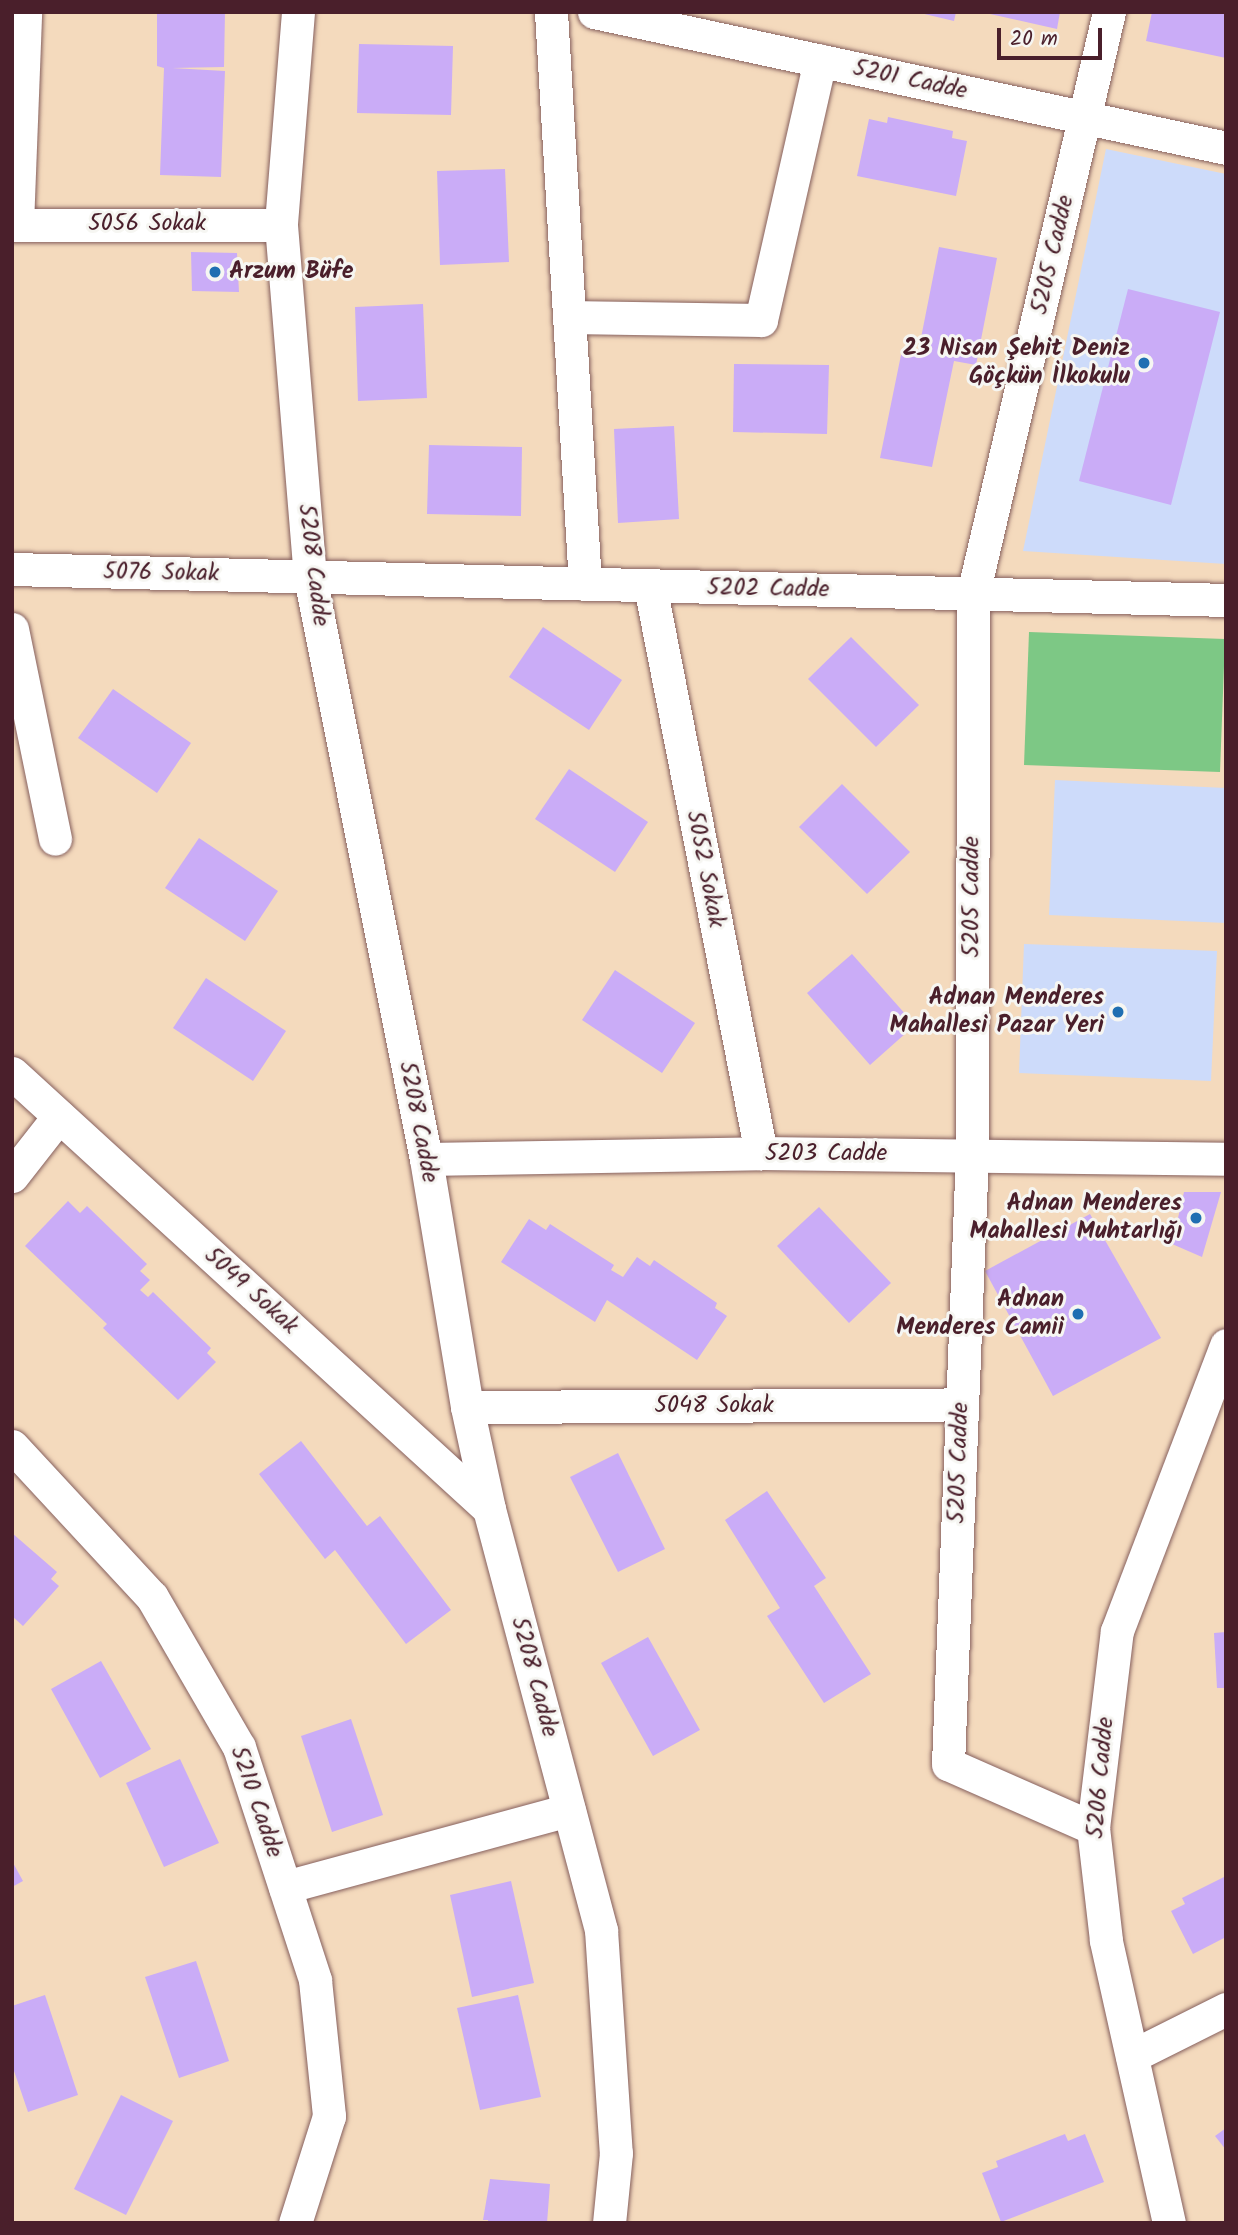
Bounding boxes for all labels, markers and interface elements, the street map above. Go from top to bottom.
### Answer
scale bar [1000,14,1105,58]
text: 20 m [1010,23,1058,56]
street label: 5201 Cadde [850,54,970,106]
street label: 5205 Cadde [1025,192,1081,318]
street label: 5056 Sokak [88,210,206,238]
place label: Arzum Büfe [229,258,354,286]
marker: Arzum Büfe [207,264,223,280]
place label: 23 Nisan Şehit Deniz Göçkün İlkokulu [903,335,1130,391]
marker: 23 Nisan Şehit Deniz Göçkün İlkokulu [1136,355,1152,371]
street label: 5208 Cadde [291,502,335,628]
street label: 5076 Sokak [103,558,219,588]
street label: 5202 Cadde [706,574,830,604]
street label: 5052 Sokak [680,808,730,930]
street label: 5205 Cadde [958,836,986,958]
place label: Adnan Menderes Mahallesi Pazar Yeri [889,984,1104,1040]
marker: Adnan Menderes Mahallesi Pazar Yeri [1110,1004,1126,1020]
street label: 5208 Cadde [392,1059,444,1185]
street label: 5203 Cadde [765,1140,887,1168]
place label: Adnan Menderes Mahallesi Muhtarlığı [969,1190,1182,1246]
marker: Adnan Menderes Mahallesi Muhtarlığı [1188,1210,1204,1226]
street label: 5049 Sokak [198,1241,304,1341]
place label: Adnan Menderes Camii [896,1286,1064,1342]
marker: Adnan Menderes Camii [1070,1306,1086,1322]
street label: 5048 Sokak [654,1392,774,1420]
street label: 5205 Cadde [942,1402,976,1524]
street label: 5208 Cadde [504,1614,564,1740]
street label: 5206 Cadde [1081,1716,1121,1840]
street label: 5210 Cadde [223,1742,289,1862]

